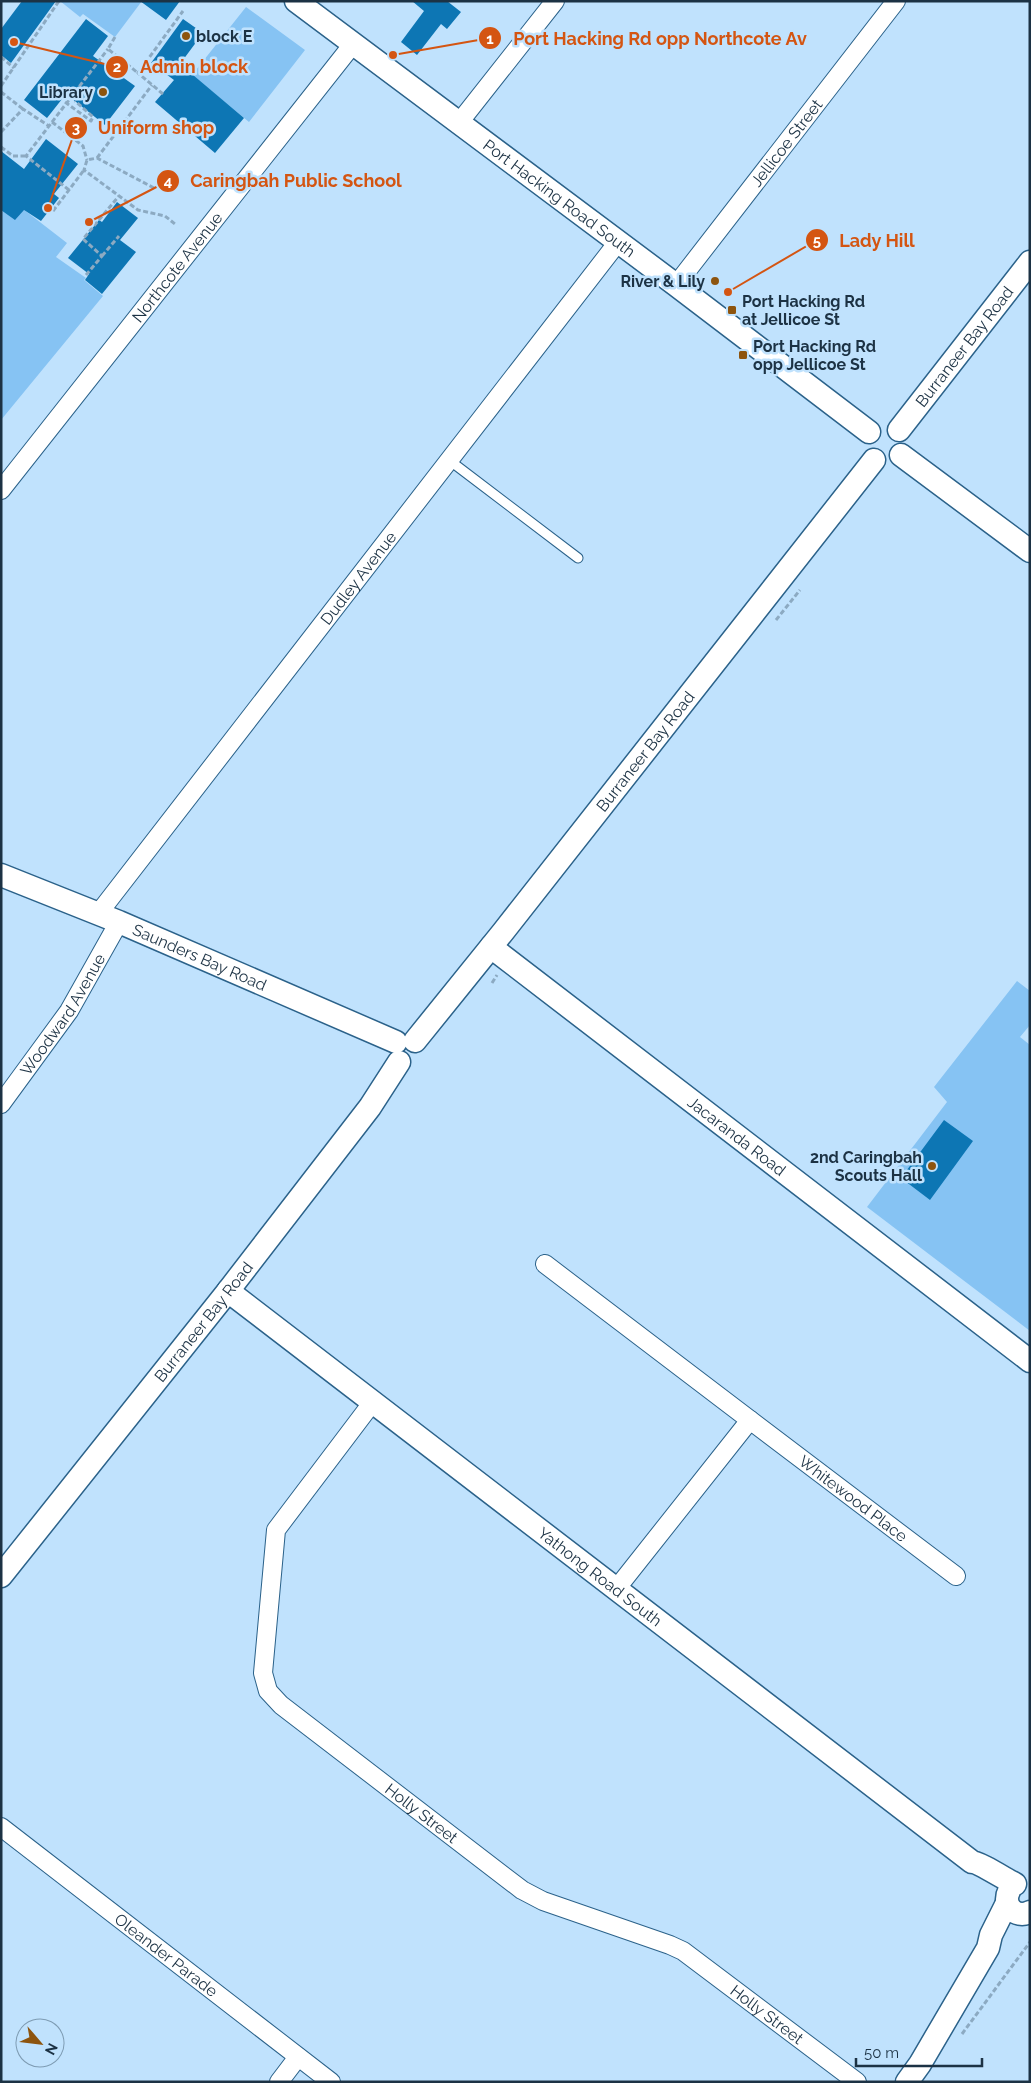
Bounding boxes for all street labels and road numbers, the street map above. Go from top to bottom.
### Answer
street label: Jellicoe Street [747,95,827,190]
street label: Port Hacking Road South [479,135,639,261]
street label: Northcote Avenue [128,209,227,326]
street label: Burraneer Bay Road [912,283,1017,411]
street label: Dudley Avenue [317,528,400,628]
street label: Burraneer Bay Road [592,688,699,815]
street label: Saunders Bay Road [130,920,269,995]
street label: Woodward Avenue [16,950,109,1079]
street label: Jacaranda Road [684,1093,789,1180]
street label: Burraneer Bay Road [150,1258,257,1386]
street label: Whitewood Place [795,1452,911,1546]
street label: Yathong Road South [534,1523,665,1630]
street label: Holly Street [381,1780,462,1848]
street label: Oleander Parade [111,1909,221,2001]
street label: Holly Street [726,1981,807,2049]

